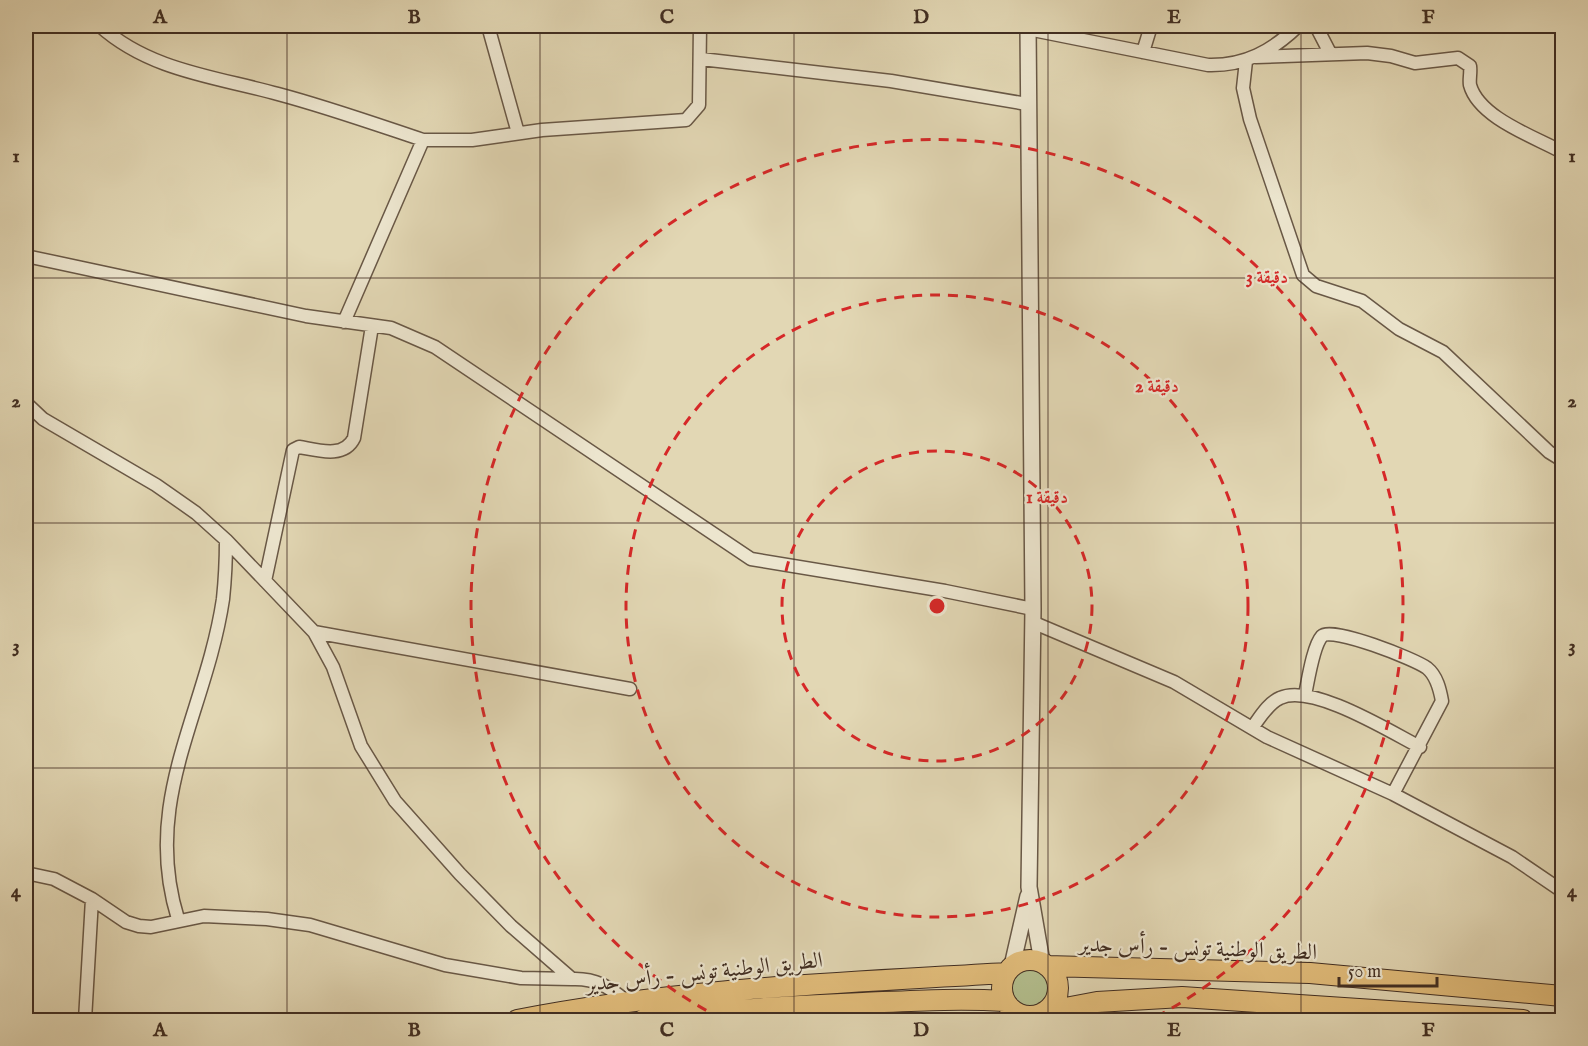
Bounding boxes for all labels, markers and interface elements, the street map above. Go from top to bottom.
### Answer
text: A [152,5,168,30]
text: B [407,5,421,30]
text: C [660,5,674,30]
text: D [913,5,929,30]
text: E [1167,5,1181,30]
text: F [1422,5,1435,30]
text: 1 [12,144,20,169]
text: 1 [1568,144,1576,169]
text: 3 دقيقة [1246,267,1288,290]
text: 2 دقيقة [1135,376,1179,399]
text: 2 [11,389,21,414]
text: 2 [1567,389,1577,414]
text: 1 دقيقة [1026,487,1068,510]
centre of rings [927,596,947,616]
text: 3 [12,634,20,659]
text: 3 [1568,634,1576,659]
text: 4 [11,879,22,904]
text: 4 [1567,879,1578,904]
street label: الطريق الوطنية تونس - رأس جدير [1076,928,1318,967]
street label: الطريق الوطنية تونس - رأس جدير [582,944,824,1000]
scale bar [1339,950,1436,988]
text: 50 m [1348,961,1381,984]
text: A [152,1018,168,1043]
text: B [407,1018,421,1043]
text: C [660,1018,674,1043]
text: D [913,1018,929,1043]
text: E [1167,1018,1181,1043]
text: F [1422,1018,1435,1043]

